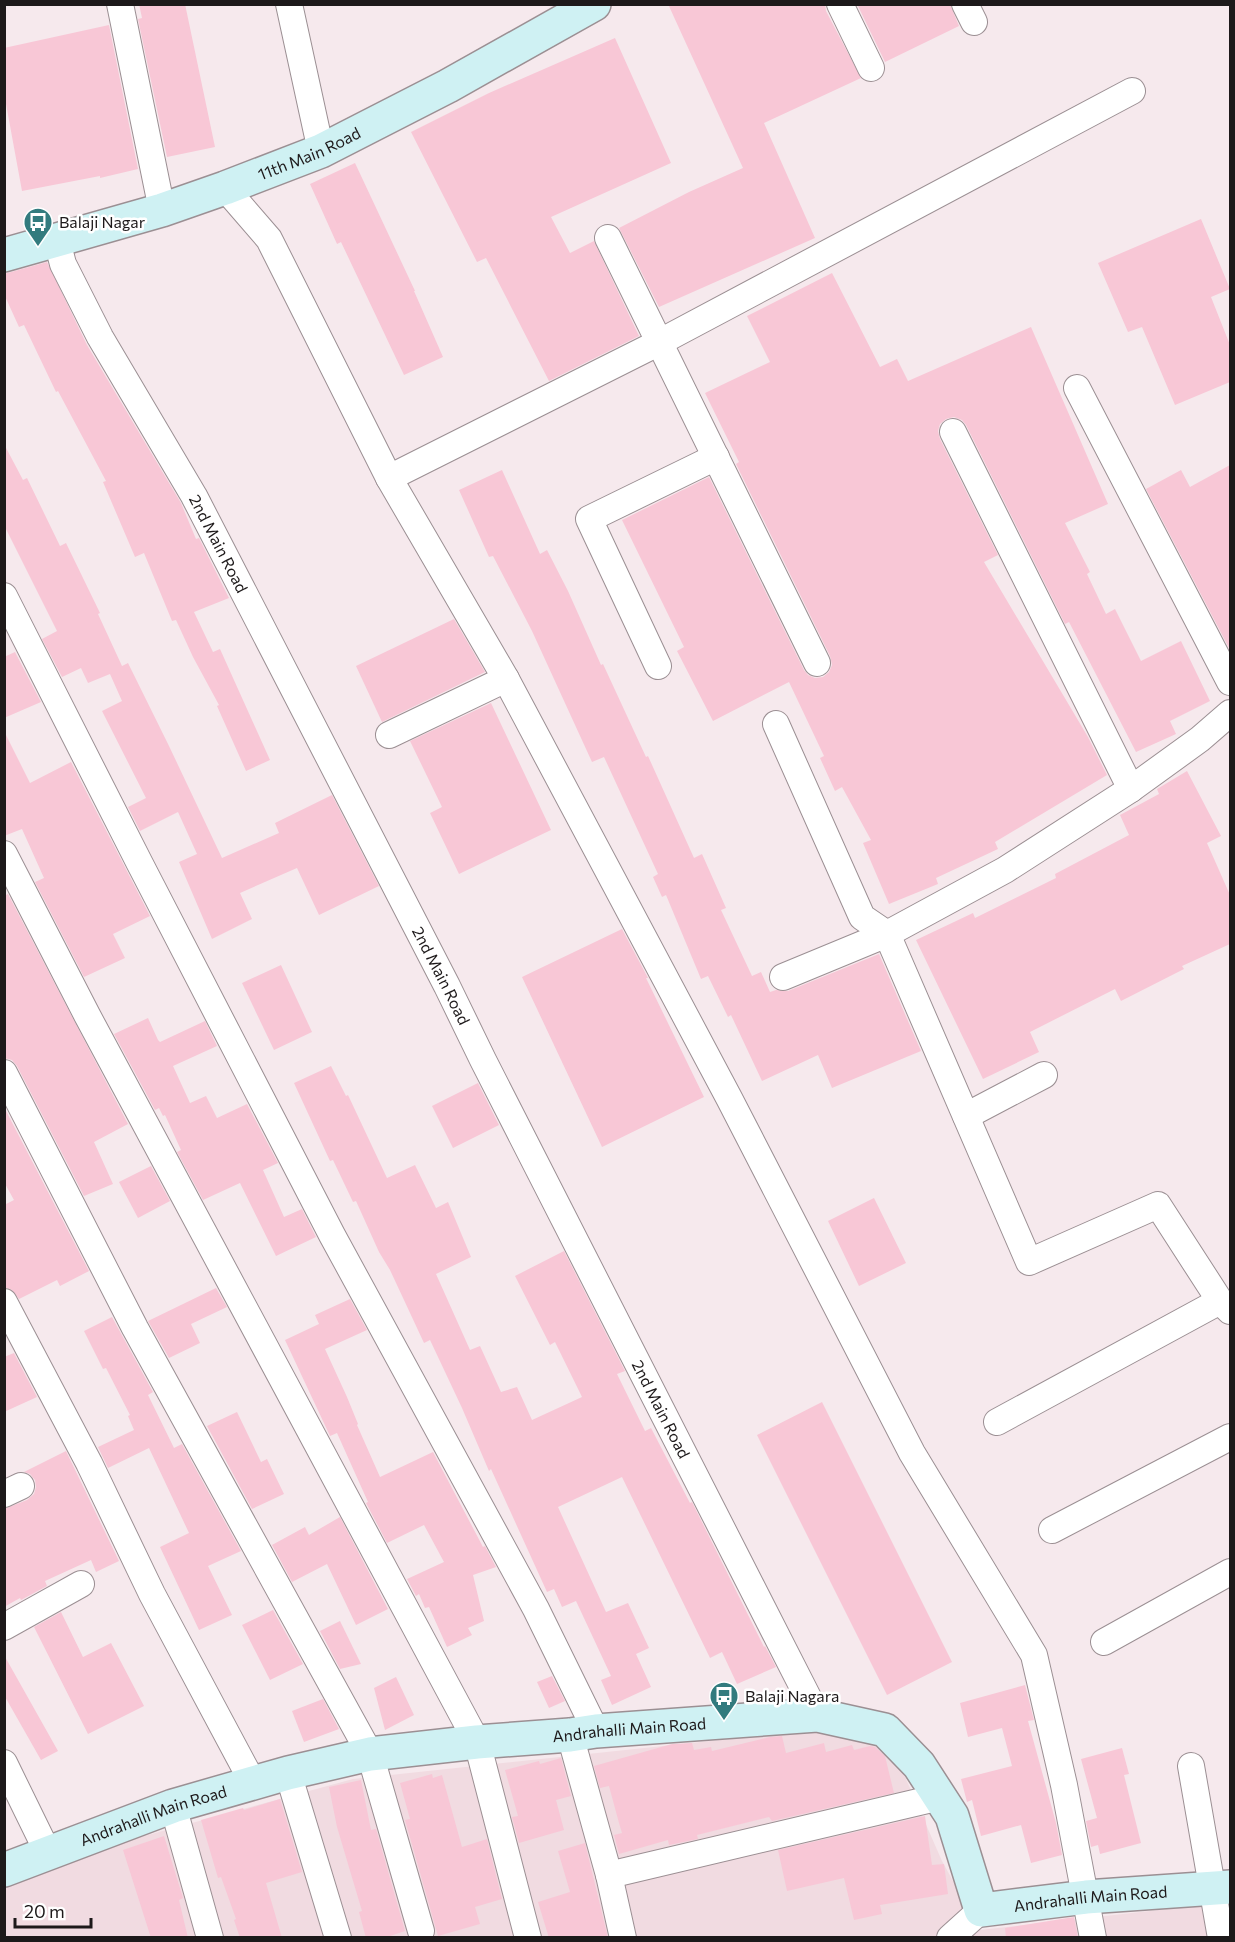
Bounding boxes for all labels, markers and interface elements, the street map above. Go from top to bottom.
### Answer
street label: 11th Main Road [255,123,363,183]
bus stop icon: Balaji Nagar [22,206,54,248]
place label: Balaji Nagar [59,212,146,231]
street label: 2nd Main Road [186,491,252,596]
street label: 2nd Main Road [409,923,474,1028]
street label: 2nd Main Road [629,1357,694,1461]
bus stop icon: Balaji Nagara [708,1680,740,1722]
place label: Balaji Nagara [745,1686,839,1705]
street label: Andrahalli Main Road [552,1713,707,1745]
street label: Andrahalli Main Road [77,1781,229,1849]
street label: Andrahalli Main Road [1012,1881,1168,1915]
scale bar [15,1891,92,1929]
text: 20 m [24,1900,65,1922]

